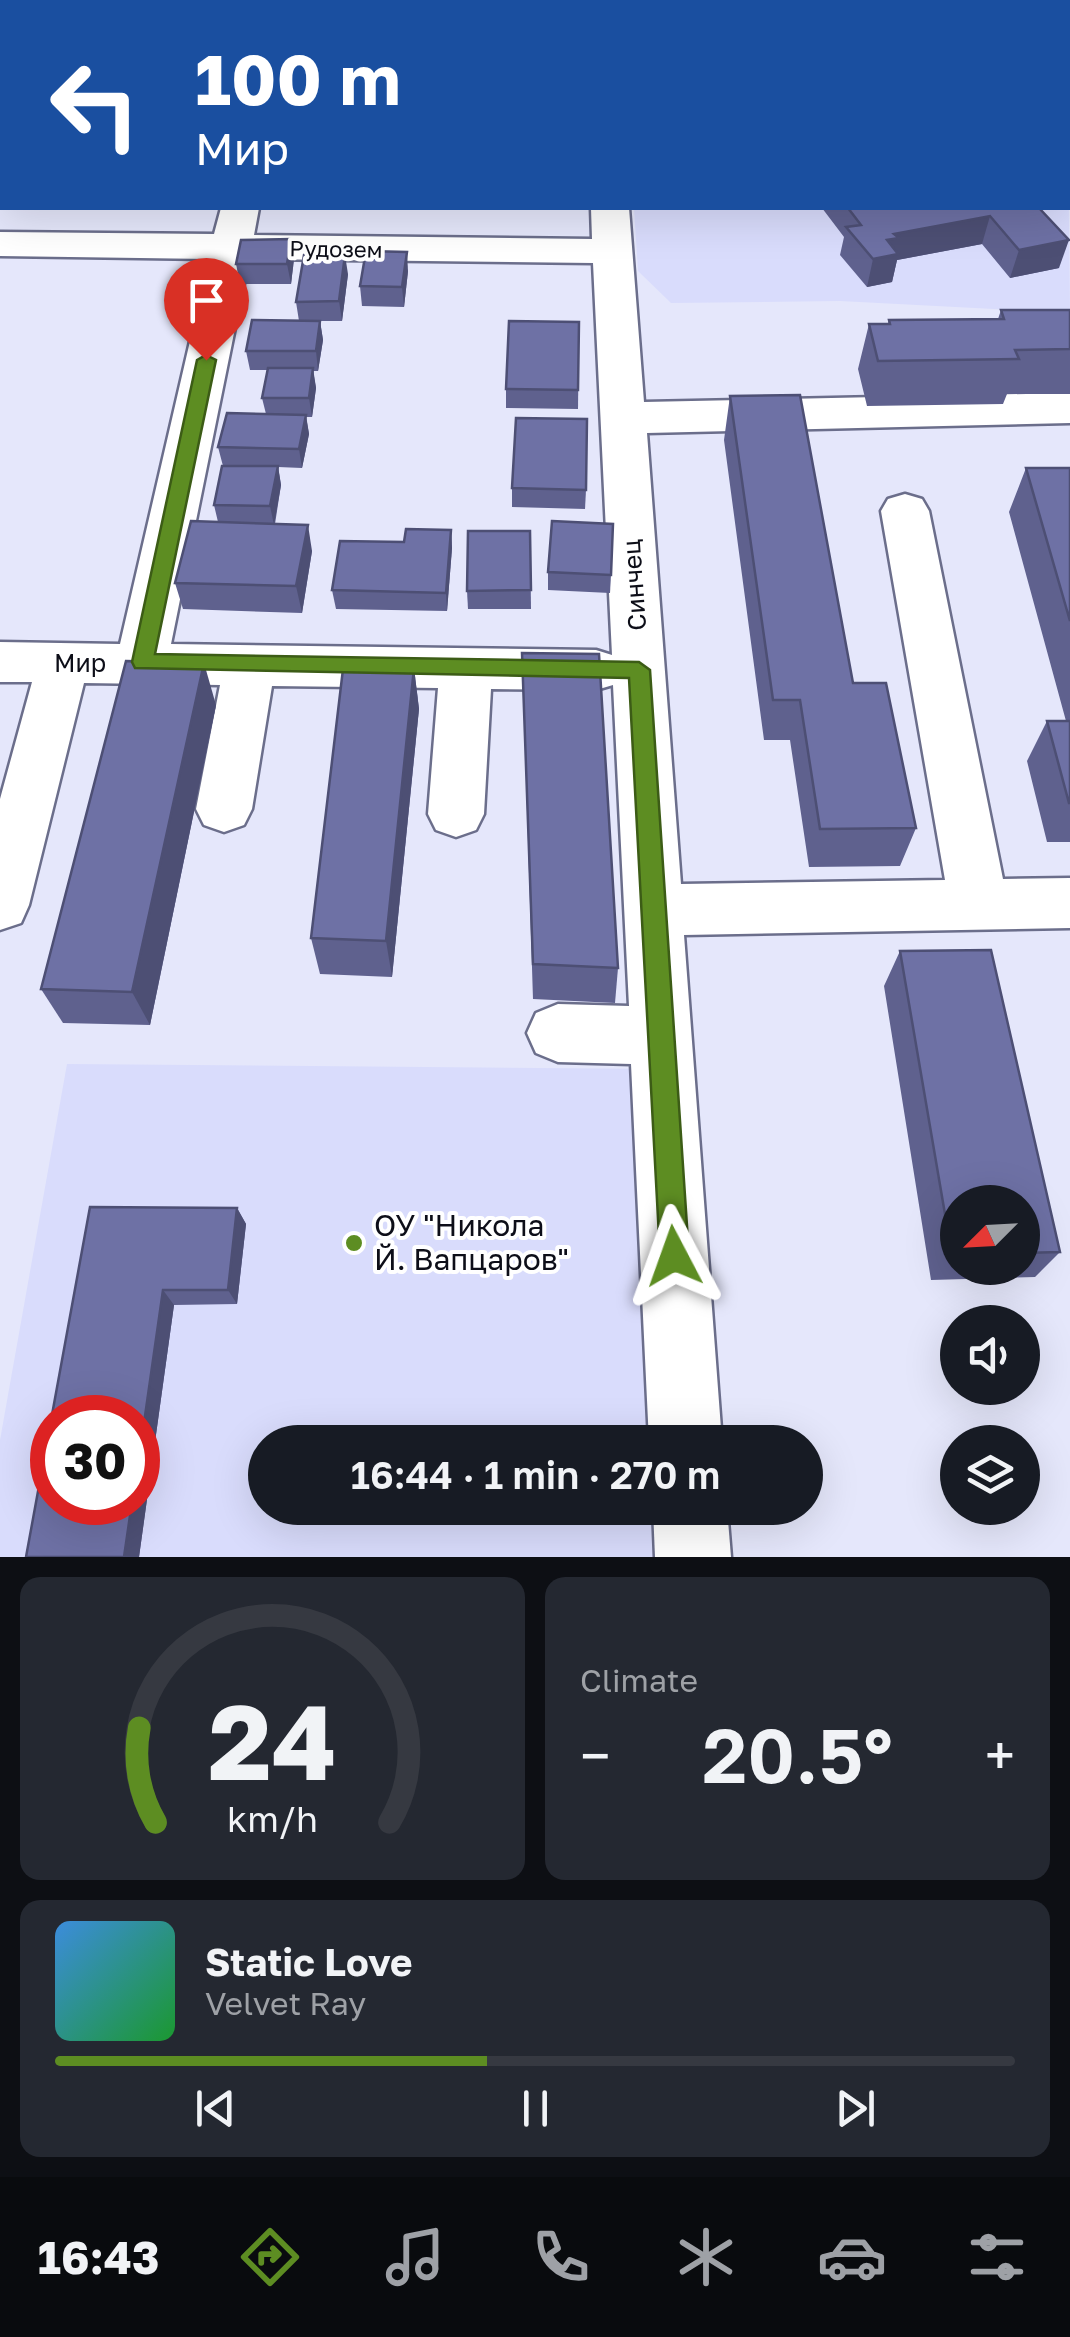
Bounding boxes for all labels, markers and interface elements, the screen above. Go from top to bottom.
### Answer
text: 100 m [195,36,401,120]
icon: left [30,40,160,170]
text: Мир [195,121,289,175]
street label: Рудозем [289,234,383,263]
pin [164,258,249,361]
icon: arrive [179,273,234,328]
street label: Синчец [615,538,652,632]
street label: Мир [54,647,106,678]
north arrow [940,1185,1040,1285]
map controls [940,1185,1040,1525]
position arrow [622,1204,726,1308]
place label: ОУ "Никола Й. Вапцаров" [374,1207,569,1277]
marker: ОУ "Никола Й. Вапцаров" [343,1232,365,1254]
button: sound [940,1305,1040,1405]
speed limit sign: 30 [30,1395,160,1525]
button: layers [940,1425,1040,1525]
text: 16:44 · 1 min · 270 m [351,1452,720,1497]
text: Climate [580,1661,698,1699]
text: 24 [208,1678,337,1803]
text: 20.5° [702,1709,893,1800]
text: − [580,1722,610,1788]
text: + [985,1722,1015,1788]
text: km/h [227,1797,318,1840]
text: Static Love [205,1939,412,1984]
text: Velvet Ray [205,1984,366,2022]
icon: previous [188,2081,243,2136]
icon: pause [508,2081,563,2136]
icon: next [828,2081,883,2136]
icon: directions [235,2222,305,2292]
icon: music [380,2222,450,2292]
icon: phone [526,2222,596,2292]
icon: climate [671,2222,741,2292]
icon: car [817,2222,887,2292]
icon: filters [962,2222,1032,2292]
text: 16:43 [38,2230,159,2284]

